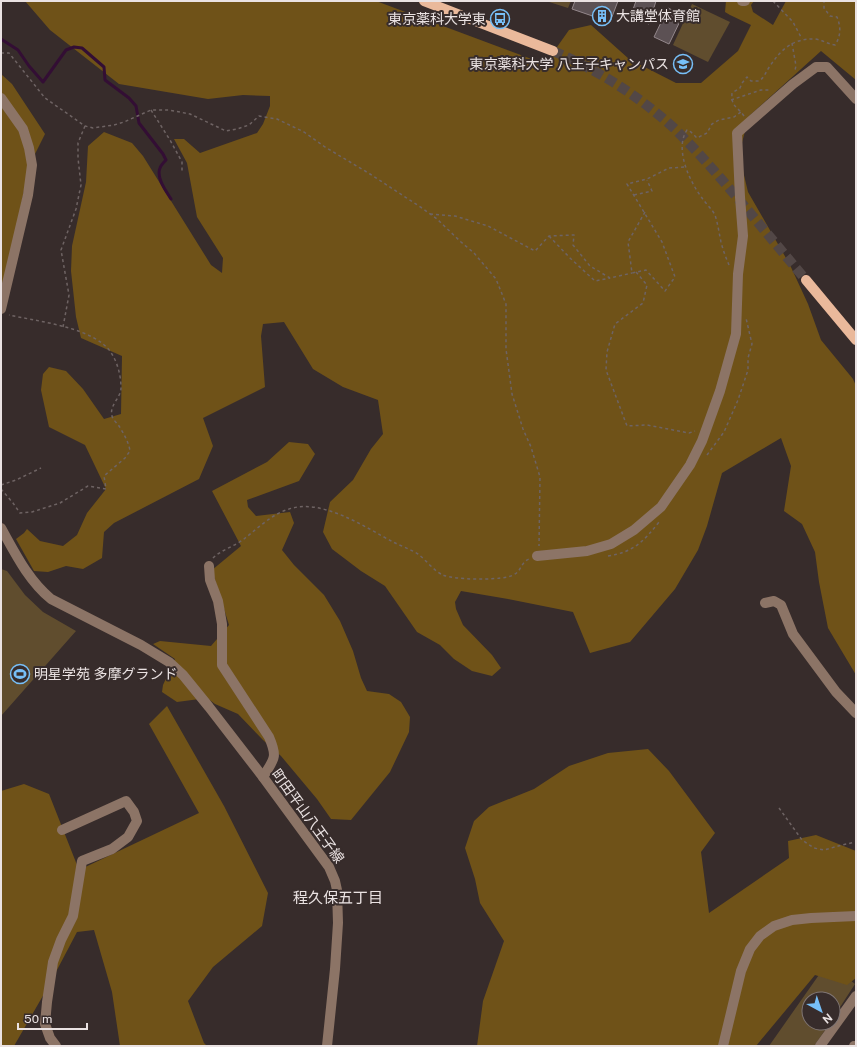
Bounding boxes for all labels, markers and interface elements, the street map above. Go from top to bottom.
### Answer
building icon: 大講堂体育館 [591,5,613,27]
bus stop icon: 東京薬科大学東 [489,8,511,30]
place label: 大講堂体育館 [616,8,700,24]
place label: 東京薬科大学東 [388,11,486,27]
school or university icon: 東京薬科大学 八王子キャンパス [672,53,694,75]
place label: 東京薬科大学 八王子キャンパス [470,56,669,72]
sports icon: 明星学苑 多摩グランド [9,663,31,685]
place label: 明星学苑 多摩グランド [34,666,177,682]
street label: 町田平山八王子線 [269,766,347,866]
district label: 程久保五丁目 [293,889,383,906]
north arrow [801,991,841,1031]
scale bar [18,1005,87,1031]
text: N [820,1011,835,1026]
text: 50 m [24,1012,52,1026]

